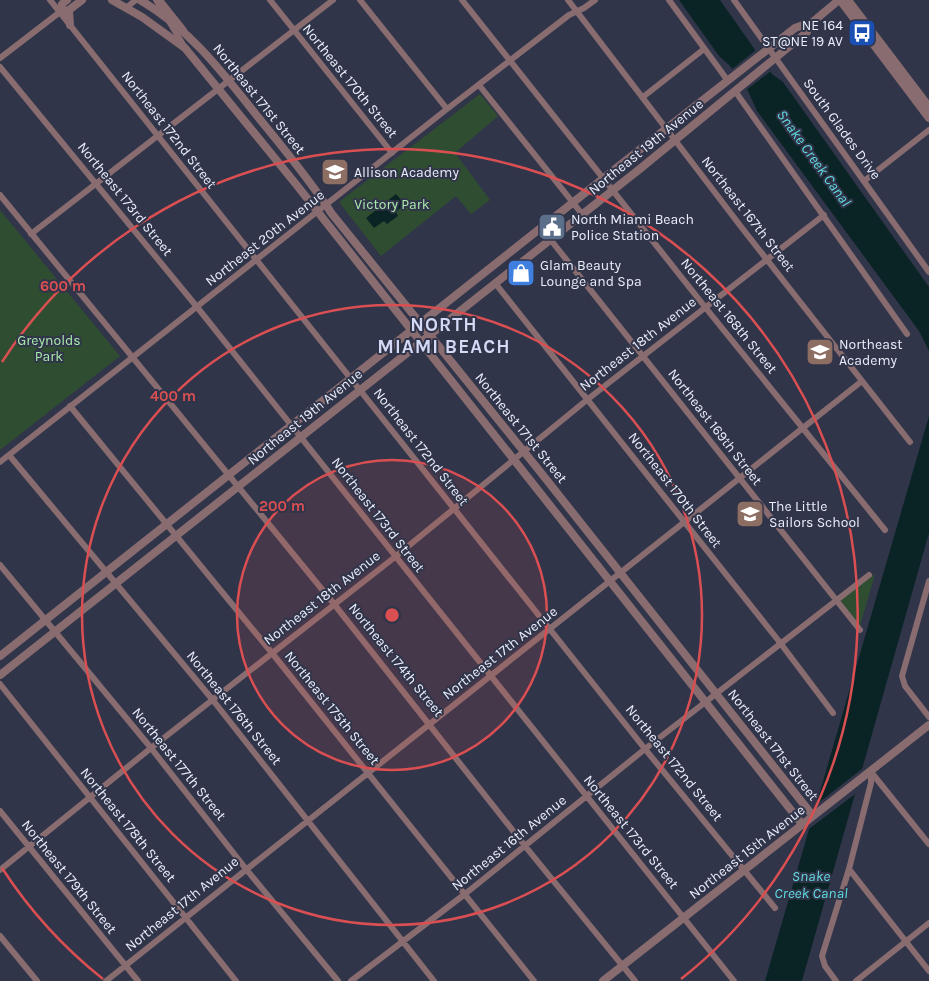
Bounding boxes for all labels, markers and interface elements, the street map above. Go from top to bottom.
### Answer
place label: NE 164 ST@NE 19 AV [762,17,843,50]
bus stop icon: NE 164 ST@NE 19 AV [847,18,877,48]
street label: Northeast 170th Street [299,21,401,141]
street label: Northeast 171st Street [209,40,309,158]
street label: Northeast 172nd Street [118,68,220,192]
street label: South Glades Drive [800,75,884,183]
street label: Northeast 19th Avenue [585,95,707,199]
water label: Snake Creek Canal [773,106,855,210]
street label: Northeast 173rd Street [74,139,176,259]
street label: Northeast 167th Street [698,153,798,275]
school or university icon: Allison Academy [320,157,350,187]
place label: Allison Academy [354,164,459,181]
street label: Northeast 20th Avenue [202,186,328,290]
park label: Victory Park [354,196,430,213]
place label: North Miami Beach Police Station [571,211,694,244]
public building icon: North Miami Beach Police Station [537,212,567,242]
street label: Northeast 168th Street [677,255,781,377]
place label: Glam Beauty Lounge and Spa [540,257,642,290]
shop icon: Glam Beauty Lounge and Spa [506,258,536,288]
text: 600 m [40,277,86,295]
street label: Northeast 18th Avenue [576,293,700,395]
district label: NORTH MIAMI BEACH [377,314,511,358]
park label: Greynolds Park [17,332,81,365]
place label: Northeast Academy [839,336,903,369]
school or university icon: Northeast Academy [805,337,835,367]
street label: Northeast 19th Avenue [244,365,366,469]
street label: Northeast 169th Street [664,365,766,489]
street label: Northeast 171st Street [471,369,571,487]
street label: Northeast 172nd Street [370,385,472,509]
text: 400 m [150,387,196,405]
street label: Northeast 170th Street [625,429,725,551]
street label: Northeast 173rd Street [328,454,428,576]
text: 200 m [259,497,305,515]
place label: The Little Sailors School [769,498,860,531]
school or university icon: The Little Sailors School [735,499,765,529]
street label: Northeast 18th Avenue [260,547,384,649]
street label: Northeast 174th Street [345,600,447,720]
street label: Northeast 17th Avenue [439,603,561,703]
centre of rings [383,606,401,624]
street label: Northeast 176th Street [183,648,285,768]
street label: Northeast 175th Street [281,648,383,768]
street label: Northeast 171st Street [724,686,822,804]
street label: Northeast 172nd Street [622,701,726,825]
street label: Northeast 177th Street [128,704,230,824]
street label: Northeast 178th Street [77,764,179,886]
street label: Northeast 173rd Street [580,772,682,892]
street label: Northeast 16th Avenue [448,792,570,894]
street label: Northeast 15th Avenue [686,801,808,903]
street label: Northeast 179th Street [18,817,120,937]
street label: Northeast 17th Avenue [122,853,242,955]
water label: Snake Creek Canal [774,867,848,902]

